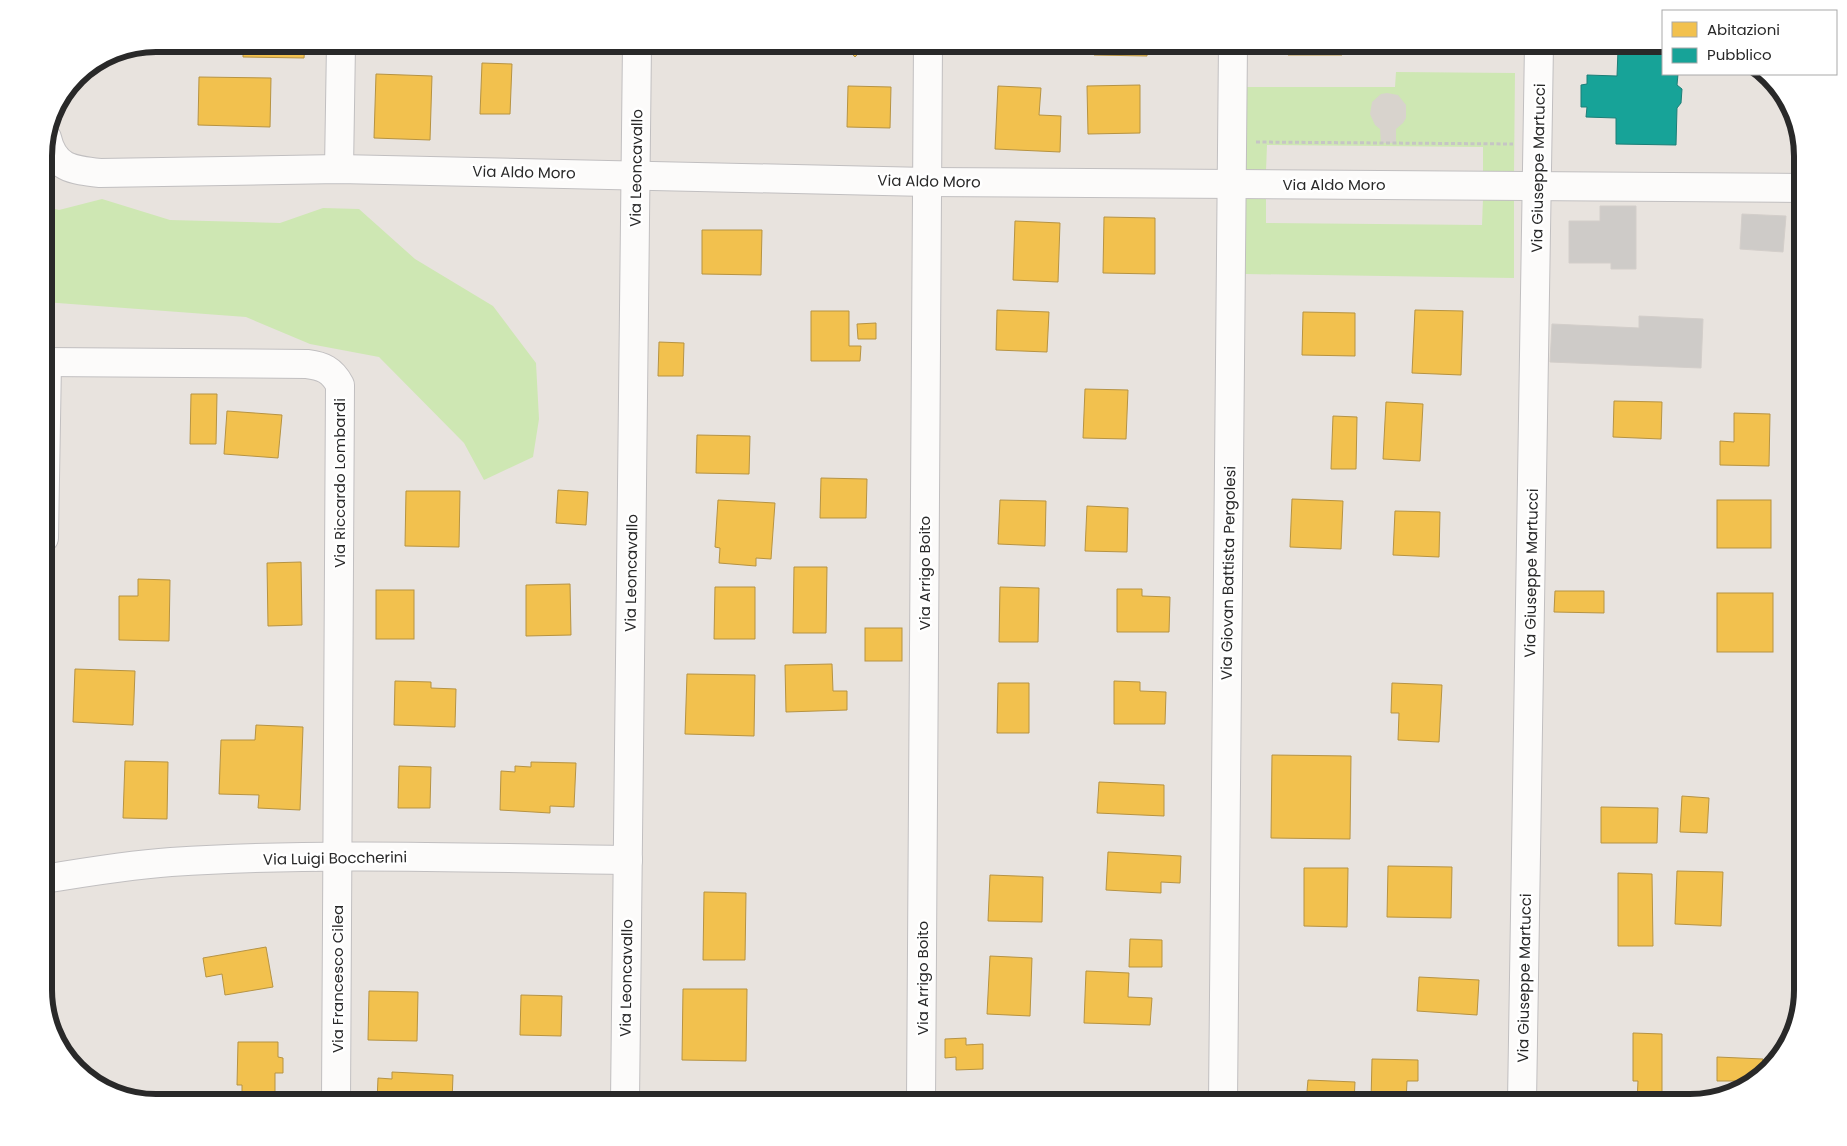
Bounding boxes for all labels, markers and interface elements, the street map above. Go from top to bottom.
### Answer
legend [1662,10,1837,75]
text: Abitazioni [1707,19,1780,40]
text: Pubblico [1707,44,1772,65]
street label: Via Giuseppe Martucci [1526,83,1550,253]
street label: Via Leoncavallo [624,109,648,227]
street label: Via Aldo Moro [472,161,576,183]
street label: Via Aldo Moro [877,170,981,192]
street label: Via Aldo Moro [1282,174,1386,195]
street label: Via Riccardo Lombardi [329,398,350,568]
street label: Via Giovan Battista Pergolesi [1216,466,1240,680]
street label: Via Giuseppe Martucci [1519,488,1543,658]
street label: Via Leoncavallo [619,514,643,632]
street label: Via Arrigo Boito [914,516,935,630]
street label: Via Luigi Boccherini [263,846,407,870]
street label: Via Giuseppe Martucci [1512,893,1536,1063]
street label: Via Francesco Cilea [327,905,348,1053]
street label: Via Leoncavallo [614,919,638,1037]
street label: Via Arrigo Boito [912,921,933,1035]

